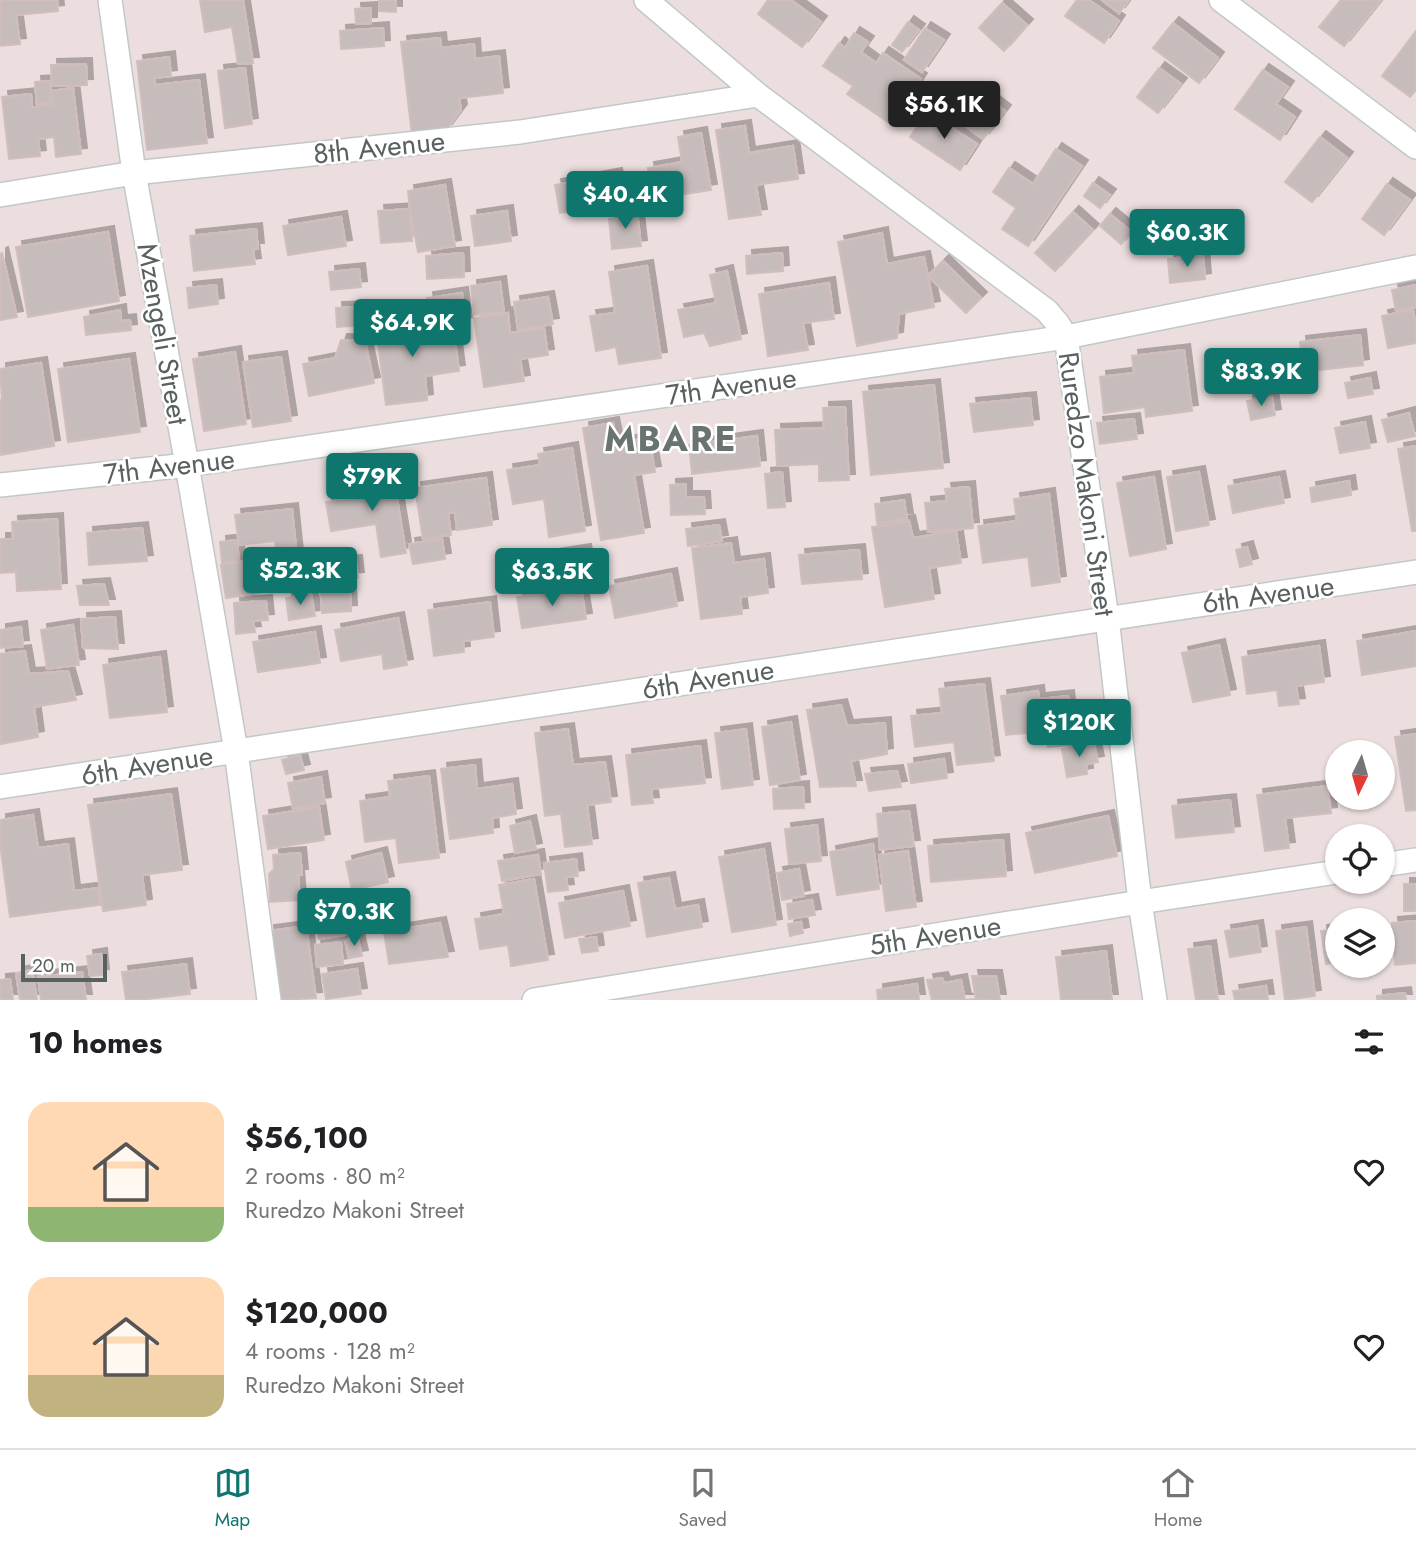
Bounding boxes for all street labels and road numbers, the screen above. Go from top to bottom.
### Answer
street label: 8th Avenue [311,120,447,175]
street label: Mzengeli Street [126,240,199,428]
street label: Ruredzo Makoni Street [1048,349,1125,619]
street label: 7th Avenue [663,357,799,416]
street label: 7th Avenue [101,438,237,495]
street label: 6th Avenue [1199,565,1337,624]
street label: 6th Avenue [639,649,777,710]
street label: 6th Avenue [78,735,216,796]
street label: 5th Avenue [866,905,1004,966]

